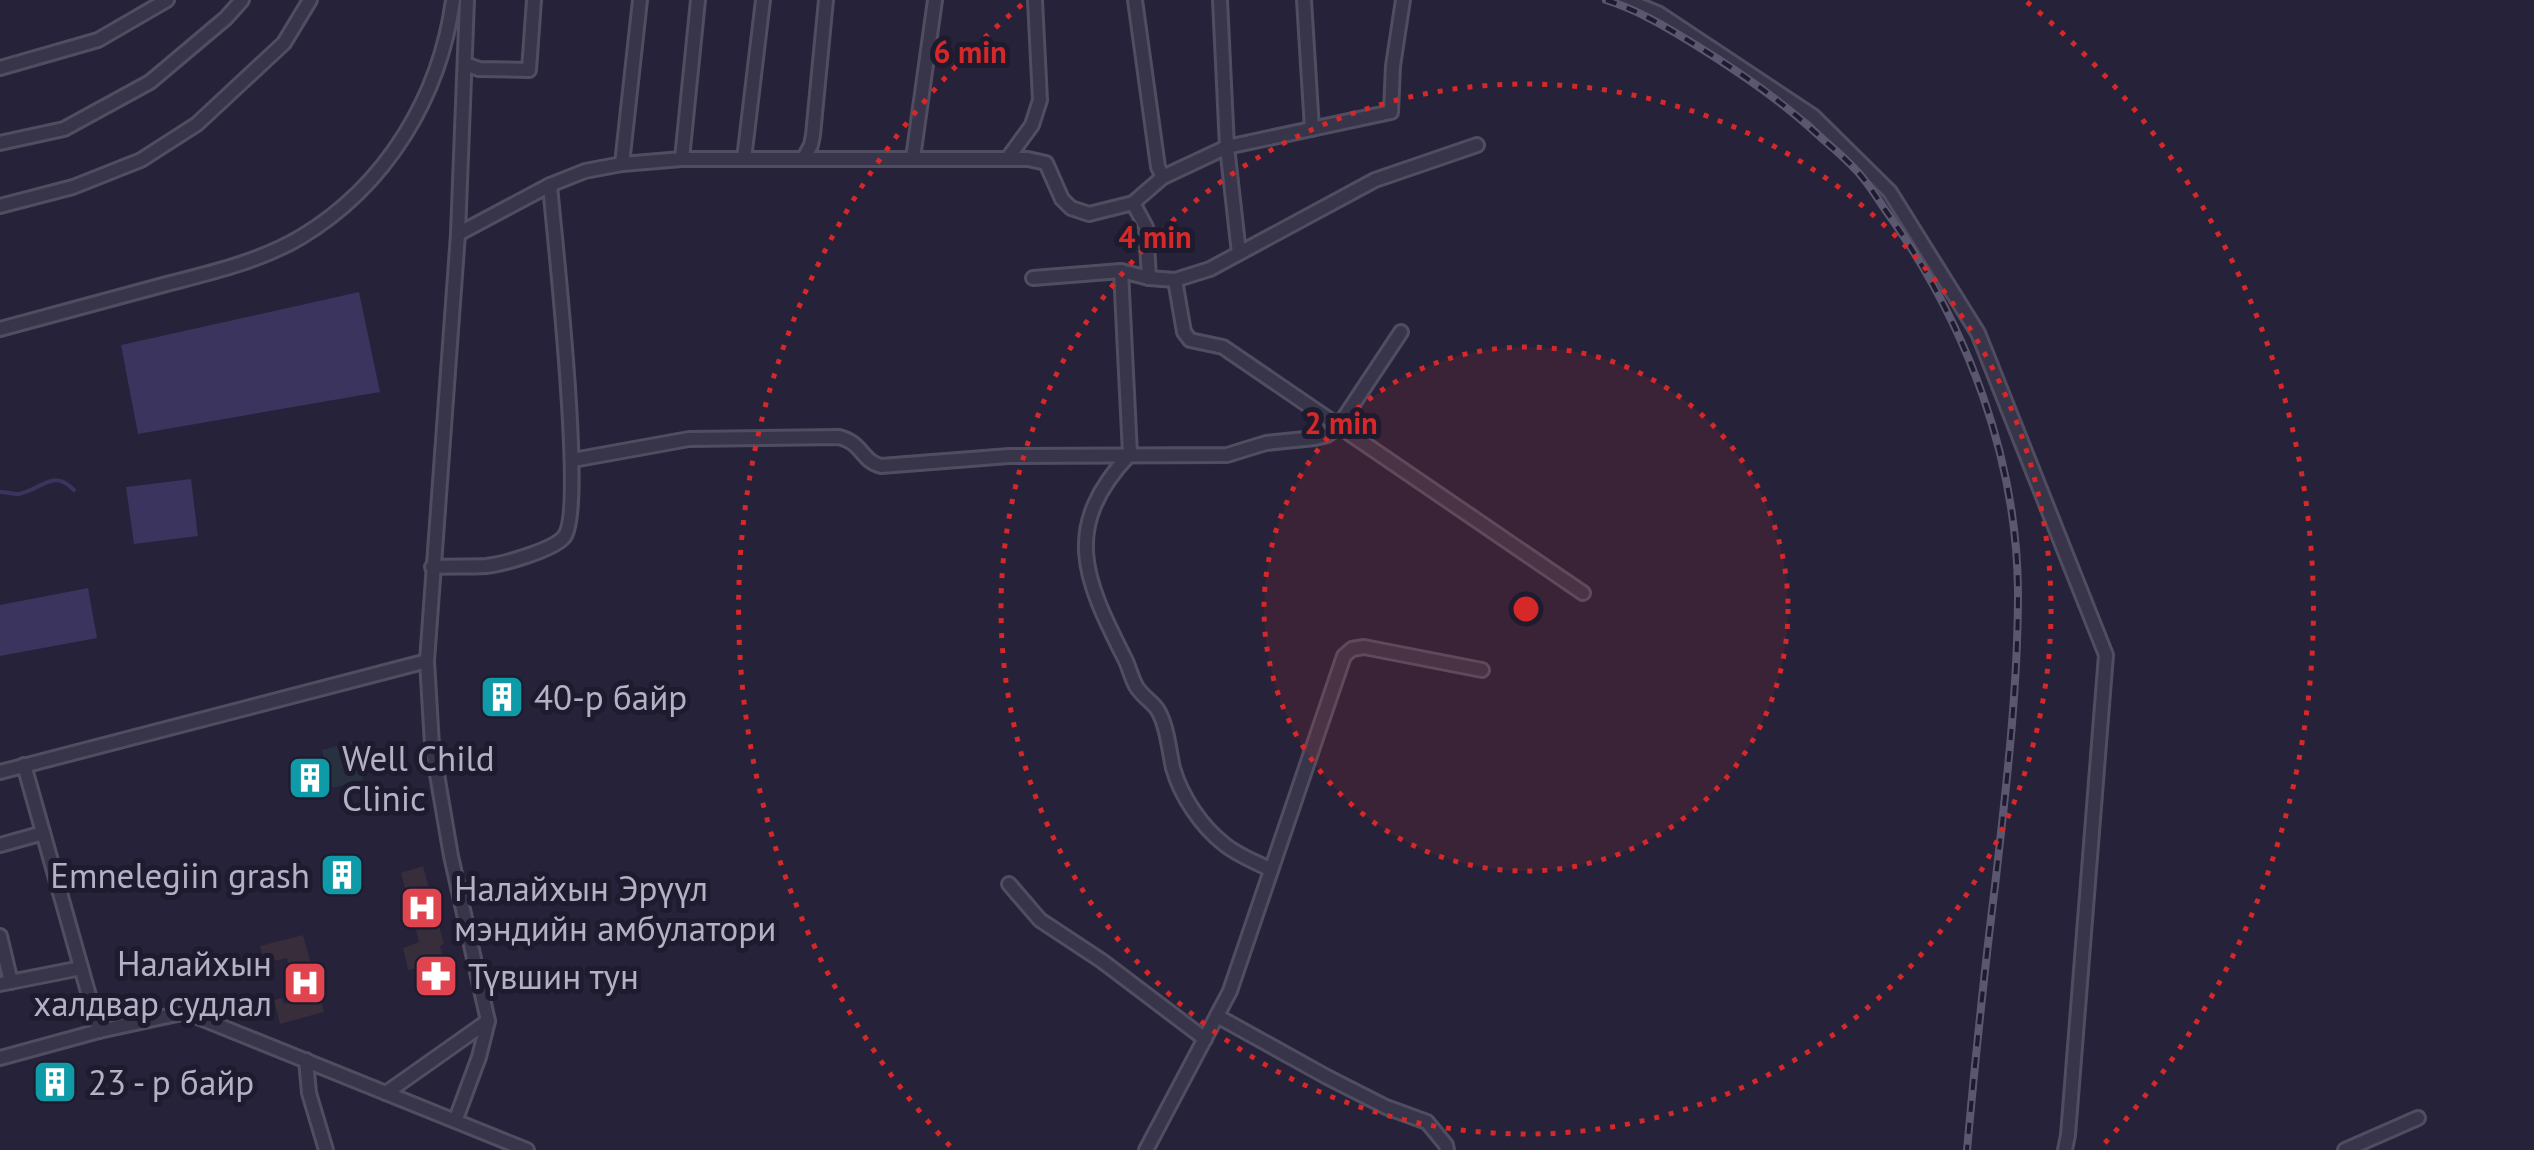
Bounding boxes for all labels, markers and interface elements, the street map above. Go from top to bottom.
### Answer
text: 6 min [933,32,1007,71]
text: 4 min [1118,217,1192,256]
text: 2 min [1304,403,1378,442]
centre of rings [1508,591,1544,627]
building icon: 40-р байр [479,674,525,720]
place label: 40-р байр [534,674,687,720]
place label: Well Child Clinic [342,735,495,821]
building icon: Well Child Clinic [287,755,333,801]
place label: Emnelegiin grash [50,852,310,898]
building icon: Emnelegiin grash [319,852,365,898]
place label: Налайхын Эрүүл мэндийн амбулатори [454,865,776,951]
hospital icon: Налайхын Эрүүл мэндийн амбулатори [399,885,445,931]
place label: Налайхын халдвар судлал [33,940,272,1026]
pharmacy icon: Түвшин тун [413,953,459,999]
place label: Түвшин тун [468,953,639,999]
hospital icon: Налайхын халдвар судлал [282,960,328,1006]
building icon: 23 - р байр [32,1059,78,1105]
place label: 23 - р байр [88,1059,254,1105]

